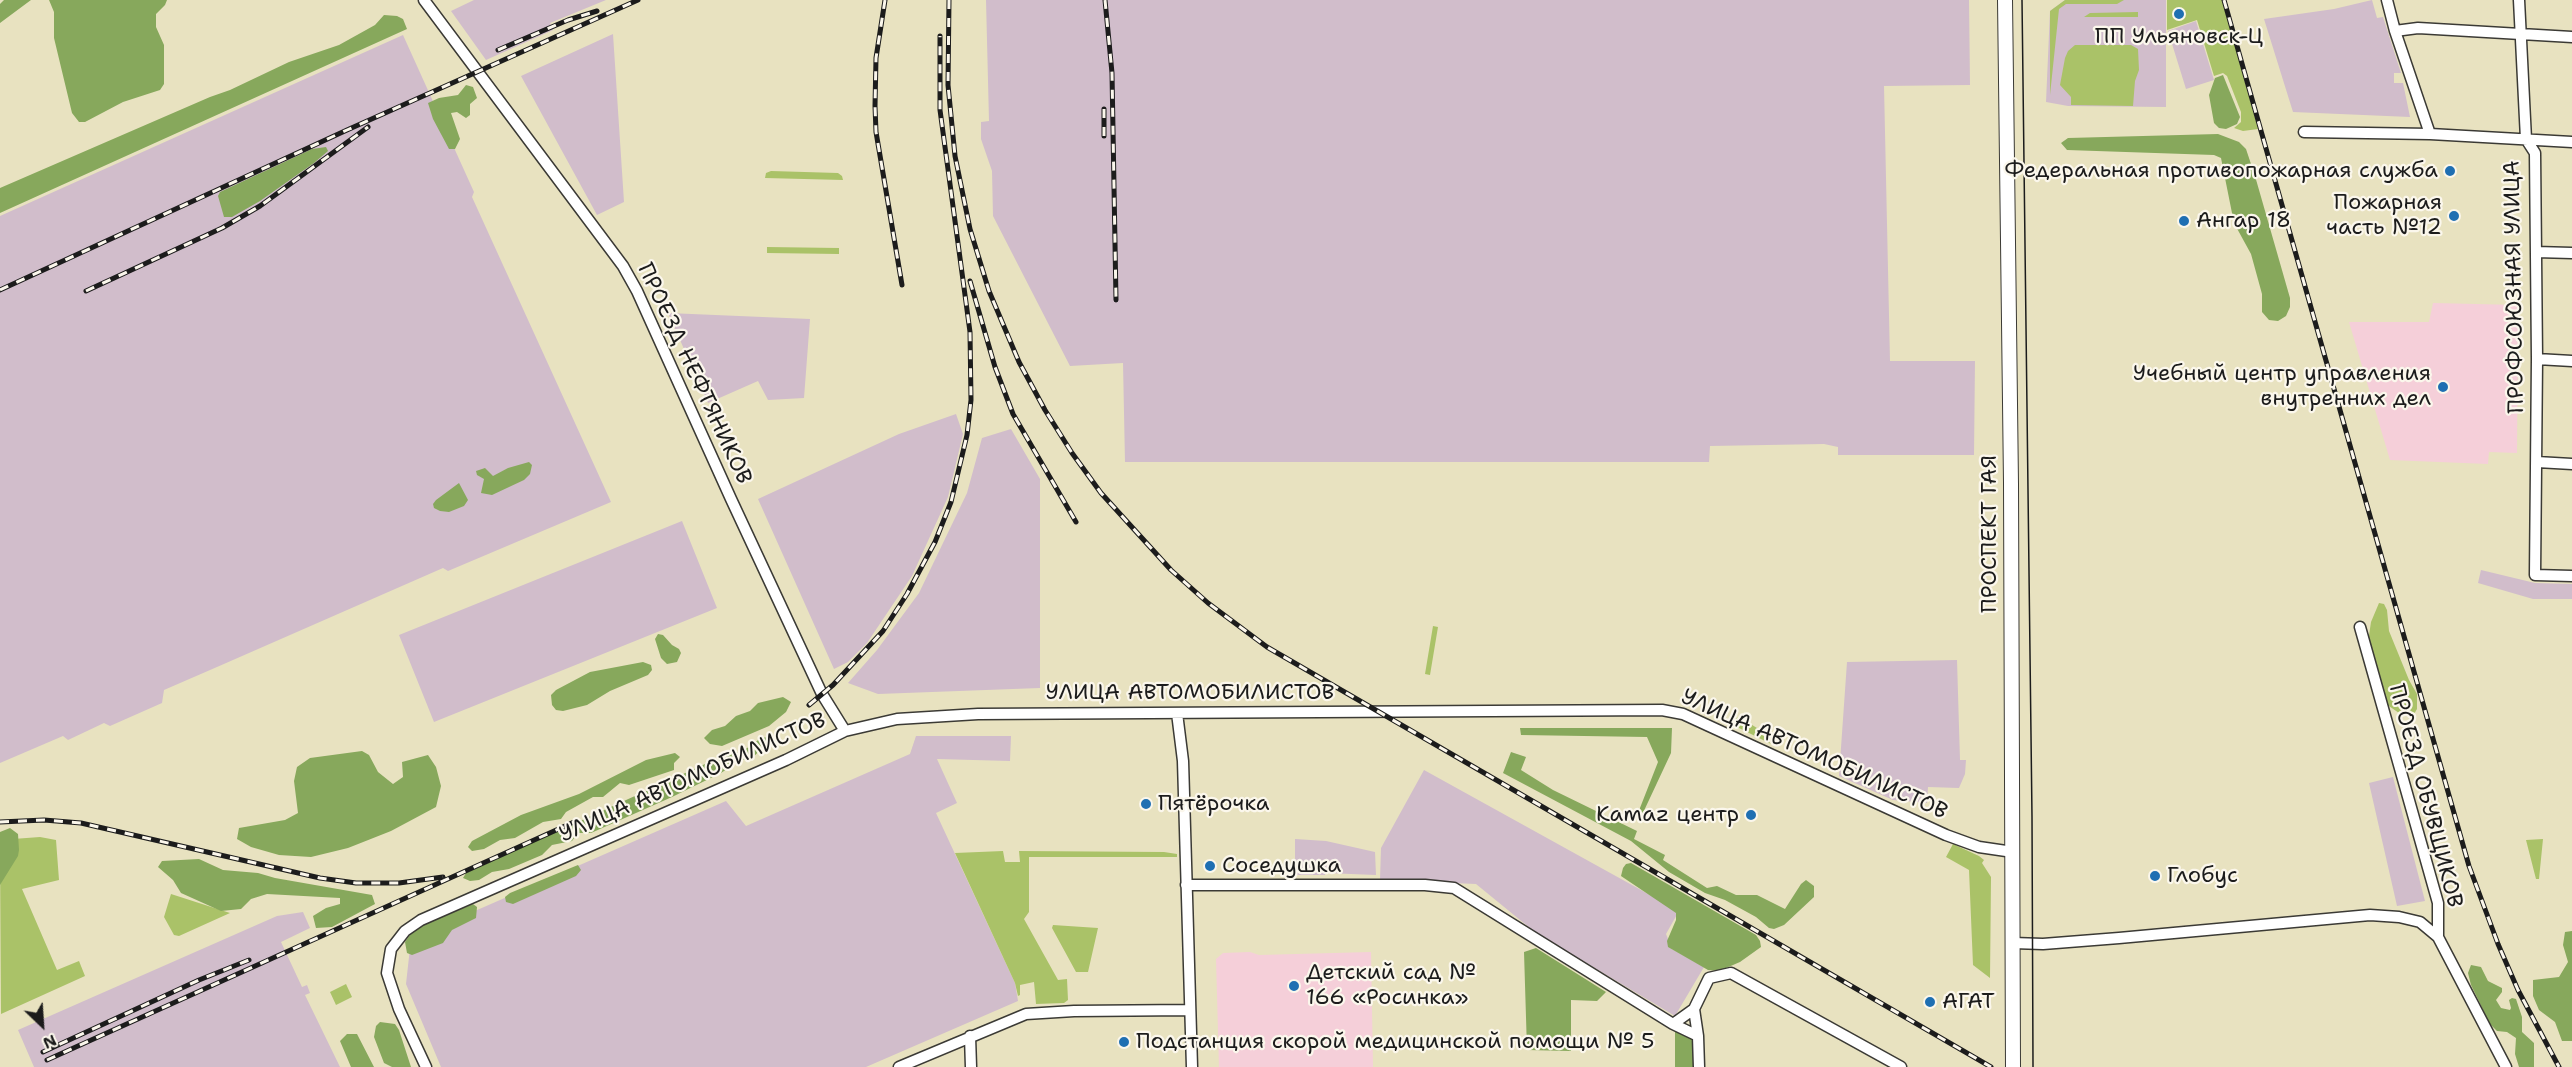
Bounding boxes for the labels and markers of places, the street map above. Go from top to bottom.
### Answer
marker: ПП Ульяновск-Ц [2172,7,2186,21]
place label: ПП Ульяновск-Ц [2095,24,2263,50]
place label: Федеральная противопожарная служба [2005,158,2438,184]
marker: Федеральная противопожарная служба [2443,164,2457,178]
place label: Пожарная часть №12 [2326,190,2442,242]
place label: Ангар 18 [2196,208,2291,234]
marker: Пожарная часть №12 [2447,209,2461,223]
marker: Ангар 18 [2177,214,2191,228]
place label: Учебный центр управления внутренних дел [2133,361,2431,412]
marker: Учебный центр управления внутренних дел [2436,380,2450,394]
place label: Пятёрочка [1158,791,1269,817]
marker: Пятёрочка [1139,797,1153,811]
place label: Kamaz центр [1596,802,1739,828]
marker: Kamaz центр [1744,808,1758,822]
place label: Соседушка [1222,853,1341,879]
marker: Соседушка [1203,859,1217,873]
place label: Глобус [2167,863,2238,889]
marker: Глобус [2148,869,2162,883]
place label: Детский сад № 166 «Росинка» [1306,960,1476,1011]
marker: Детский сад № 166 «Росинка» [1287,979,1301,993]
place label: АГАТ [1942,989,1995,1015]
marker: АГАТ [1923,995,1937,1009]
place label: Подстанция скорой медицинской помощи № 5 [1136,1029,1654,1055]
marker: Подстанция скорой медицинской помощи № 5 [1117,1035,1131,1049]

